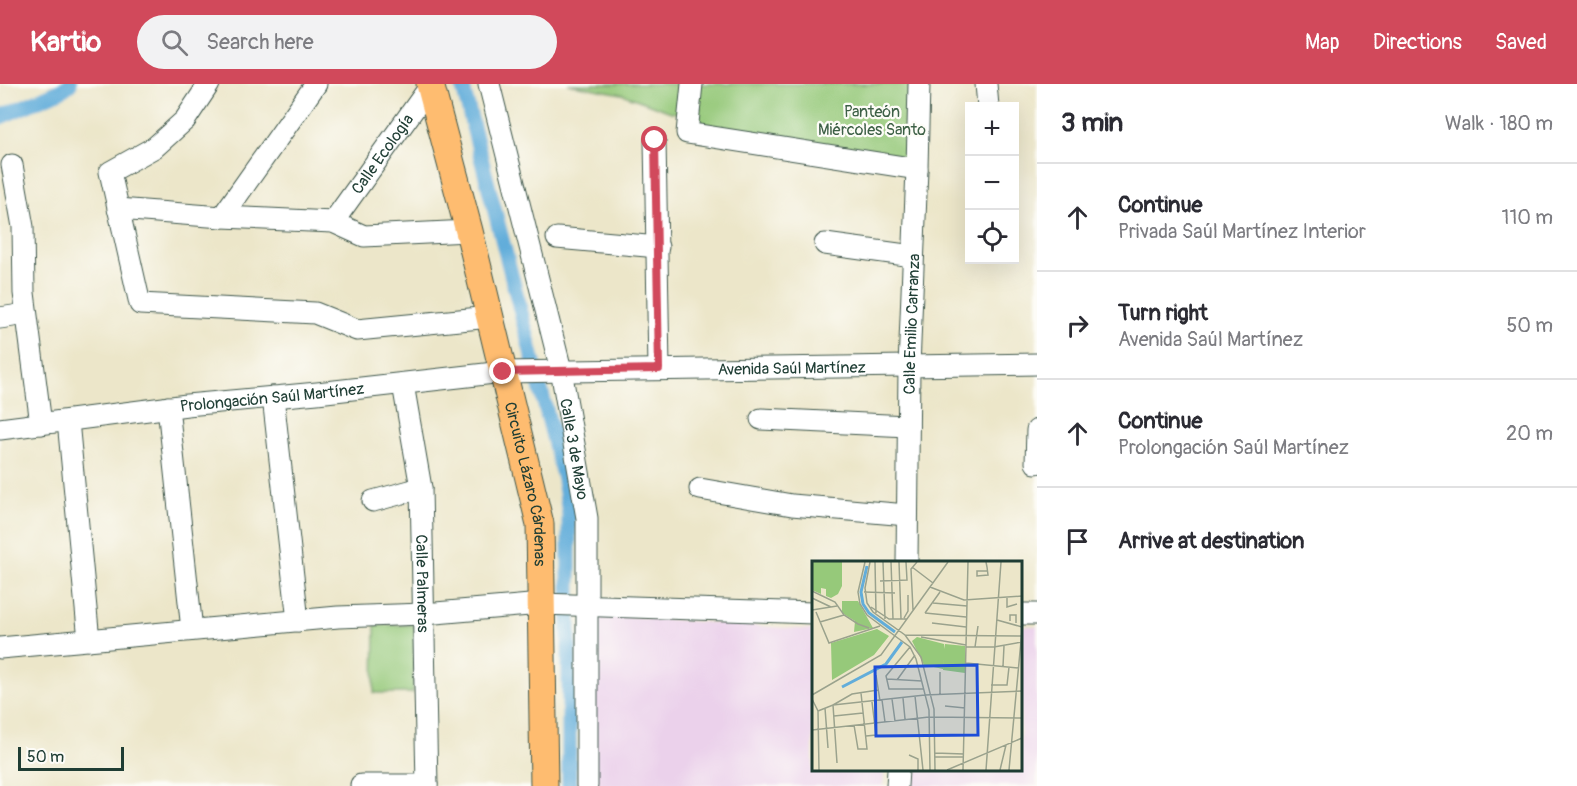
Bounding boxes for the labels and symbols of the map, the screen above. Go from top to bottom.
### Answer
park label: Panteón Miércoles Santo [818,102,926,140]
street label: Calle Ecología [347,110,418,198]
route start [641,126,667,152]
street label: Calle Emilio Carranza [900,253,925,395]
route end [489,358,515,384]
street label: Avenida Saúl Martínez [717,358,866,380]
street label: Prolongación Saúl Martínez [179,379,365,417]
street label: Calle 3 de Mayo [555,397,593,502]
street label: Circuito Lázaro Cárdenas [500,400,550,567]
street label: Calle Palmeras [411,534,433,633]
inset map [812,561,1022,771]
scale bar [18,744,124,772]

